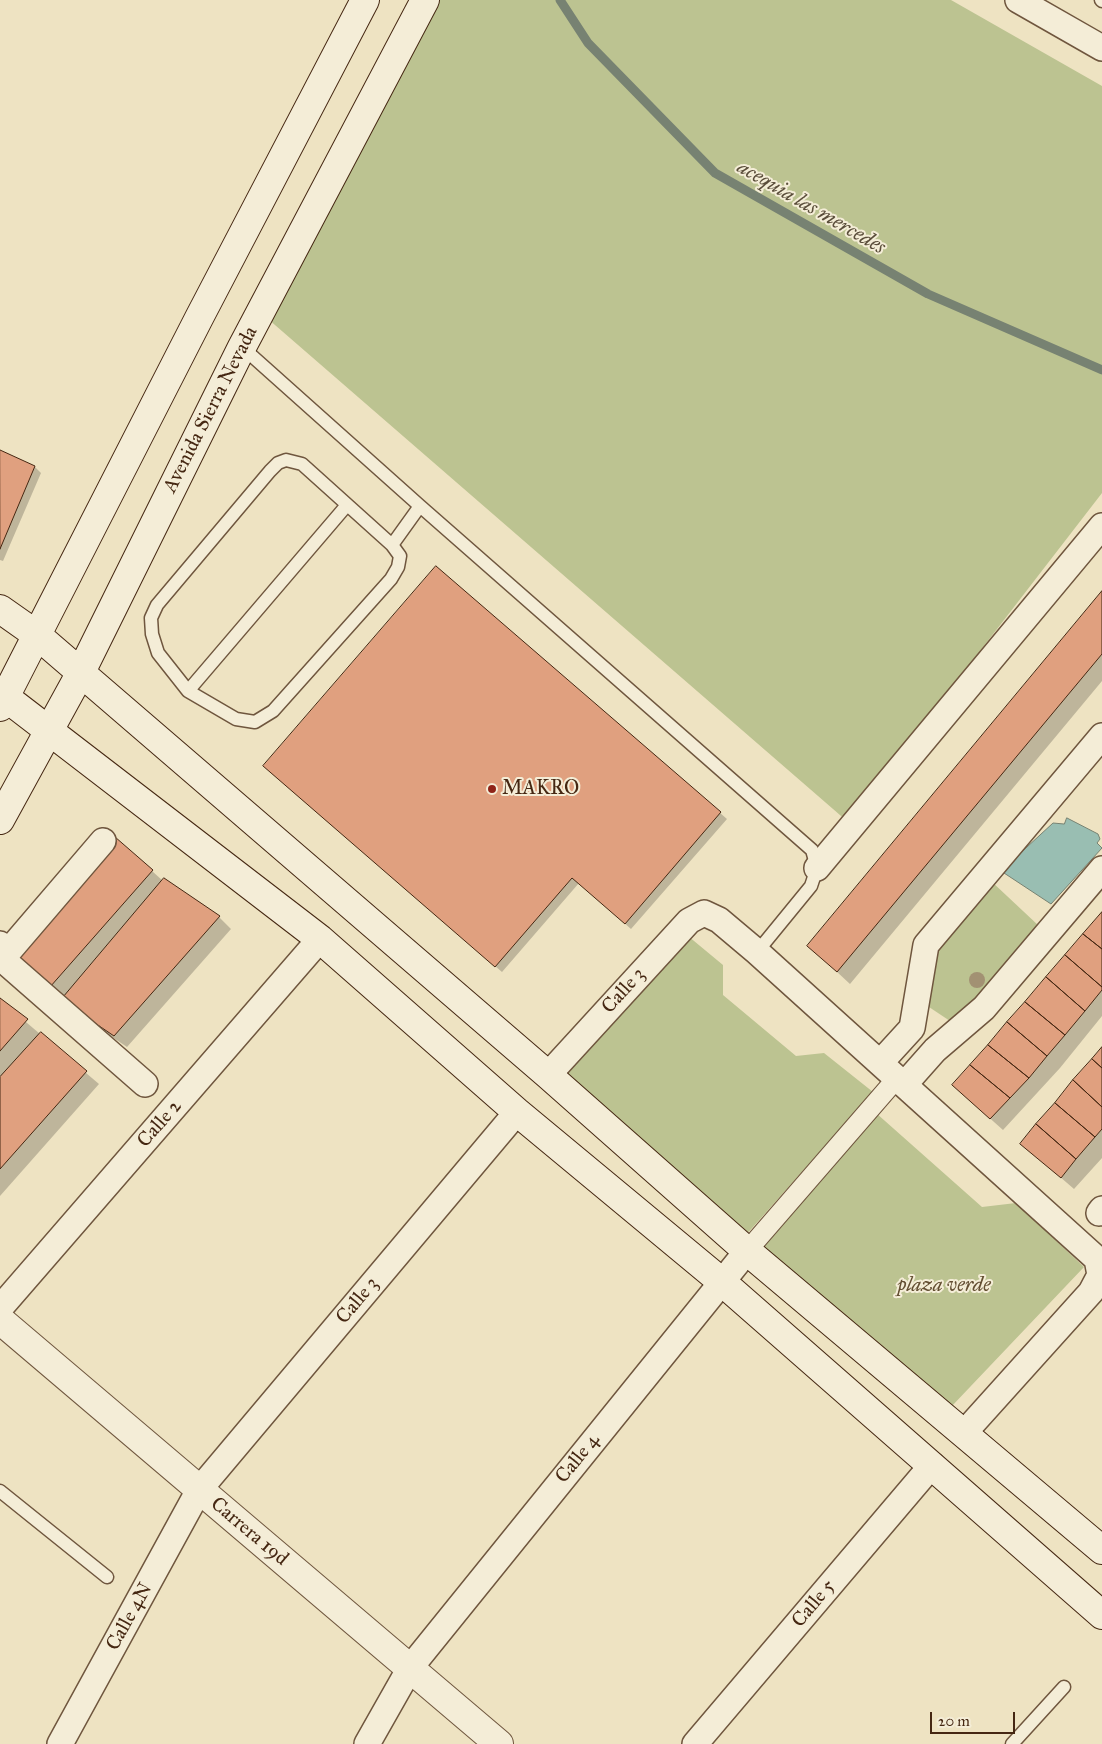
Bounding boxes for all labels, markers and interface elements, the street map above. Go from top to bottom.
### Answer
water label: acequia las mercedes [733,155,889,261]
street label: Avenida Sierra Nevada [159,323,263,497]
place label: MAKRO [502,777,579,801]
marker: MAKRO [486,783,498,795]
street label: Calle 3 [597,963,651,1019]
street label: Calle 2 [133,1095,187,1153]
street label: Calle 3 [332,1273,384,1329]
park label: plaza verde [897,1274,991,1298]
street label: Calle 4 [551,1429,605,1489]
street label: Carrera 19d [205,1493,293,1571]
street label: Calle 5 [787,1575,841,1633]
street label: Calle 4N [102,1579,158,1655]
scale bar [932,1702,1017,1734]
text: 20 m [938,1712,970,1730]

